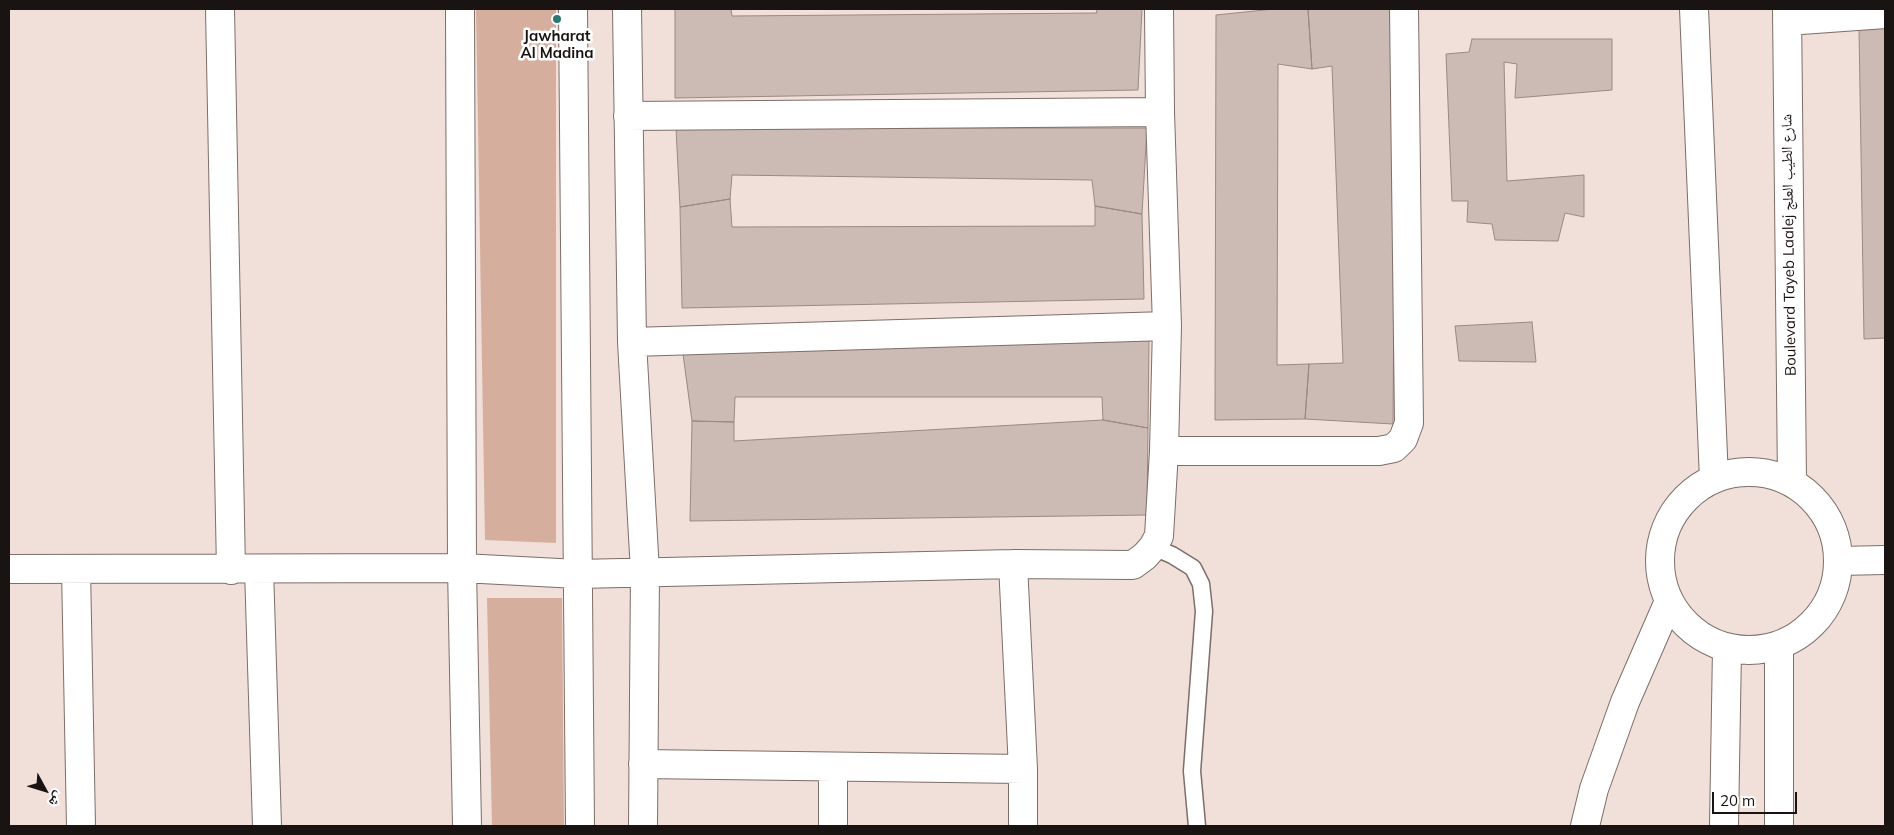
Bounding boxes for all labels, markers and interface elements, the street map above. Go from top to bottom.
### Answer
marker: Jawharat Al Madina [551,13,563,25]
place label: Jawharat Al Madina [520,27,594,62]
street label: Boulevard Tayeb Laalej شارع الطيب العلج [1778,114,1800,376]
north arrow [20,765,70,815]
scale bar [1714,782,1799,814]
text: ش [45,788,68,811]
text: 20 m [1720,791,1755,810]

